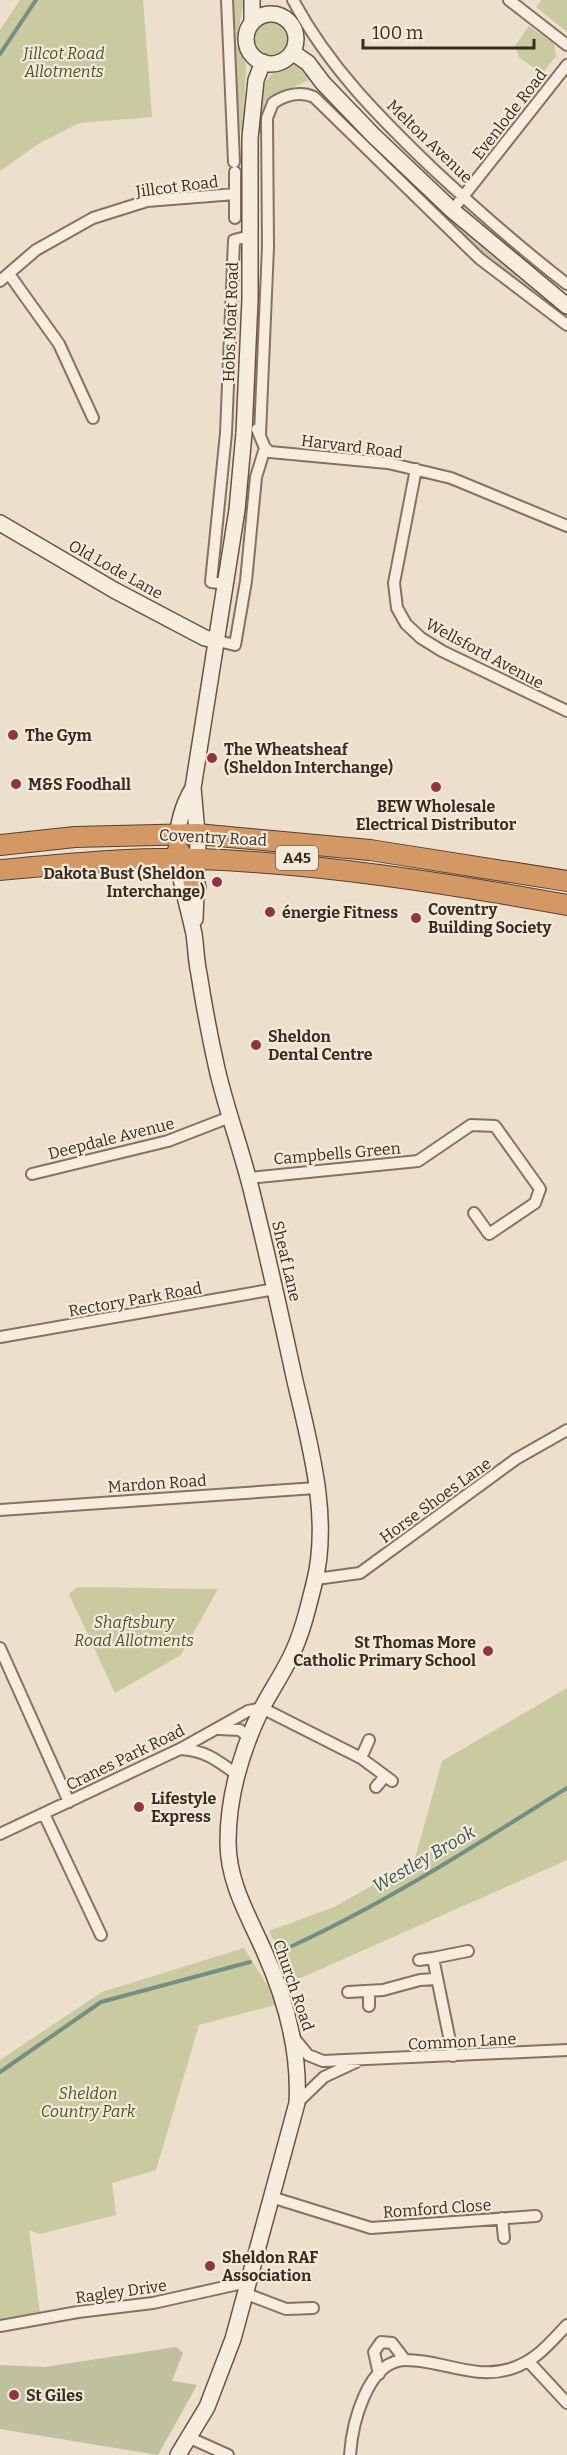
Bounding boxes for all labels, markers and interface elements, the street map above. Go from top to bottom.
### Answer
scale bar [363,12,534,50]
text: 100 m [372,22,423,44]
park label: Jillcot Road Allotments [21,44,105,81]
street label: Evenlode Road [468,65,551,163]
street label: Melton Avenue [383,96,476,187]
street label: Jillcot Road [134,172,220,201]
street label: Hobs Moat Road [219,261,242,382]
street label: Harvard Road [300,431,404,462]
street label: Old Lode Lane [65,536,166,603]
street label: Wellsford Avenue [422,614,547,693]
place label: The Gym [25,726,93,745]
marker: The Gym [6,728,20,742]
place label: The Wheatsheaf (Sheldon Interchange) [224,740,393,777]
marker: The Wheatsheaf (Sheldon Interchange) [205,751,219,765]
place label: M&S Foodhall [28,775,131,794]
marker: M&S Foodhall [9,777,23,791]
marker: BEW Wholesale Electrical Distributor [429,780,443,794]
place label: BEW Wholesale Electrical Distributor [356,797,517,834]
street label: Coventry Road [158,825,268,850]
road number: A45 [276,846,318,870]
place label: Dakota Bust (Sheldon Interchange) [43,864,206,901]
marker: Dakota Bust (Sheldon Interchange) [210,875,224,889]
place label: Coventry Building Society [428,900,551,937]
place label: énergie Fitness [282,903,398,922]
marker: énergie Fitness [263,905,277,919]
marker: Coventry Building Society [409,911,423,925]
place label: Sheldon Dental Centre [268,1027,373,1064]
marker: Sheldon Dental Centre [249,1038,263,1052]
street label: Deepdale Avenue [46,1114,176,1163]
street label: Campbells Green [273,1138,402,1169]
street label: Sheaf Lane [268,1219,305,1303]
street label: Rectory Park Road [67,1278,204,1321]
street label: Horse Shoes Lane [376,1454,495,1547]
street label: Mardon Road [107,1471,208,1496]
park label: Shaftsbury Road Allotments [74,1613,194,1650]
place label: St Thomas More Catholic Primary School [293,1633,476,1670]
marker: St Thomas More Catholic Primary School [481,1644,495,1658]
street label: Cranes Park Road [63,1720,188,1794]
place label: Lifestyle Express [151,1789,216,1826]
marker: Lifestyle Express [132,1800,146,1814]
water label: Westley Brook [369,1821,479,1897]
street label: Church Road [269,1937,318,2034]
street label: Common Lane [407,2029,517,2054]
park label: Sheldon Country Park [41,2084,136,2121]
street label: Romford Close [382,2195,492,2222]
place label: Sheldon RAF Association [222,2248,318,2285]
marker: Sheldon RAF Association [203,2259,217,2273]
street label: Ragley Drive [74,2276,168,2307]
place label: St Giles [26,2386,83,2405]
marker: St Giles [7,2388,21,2402]

